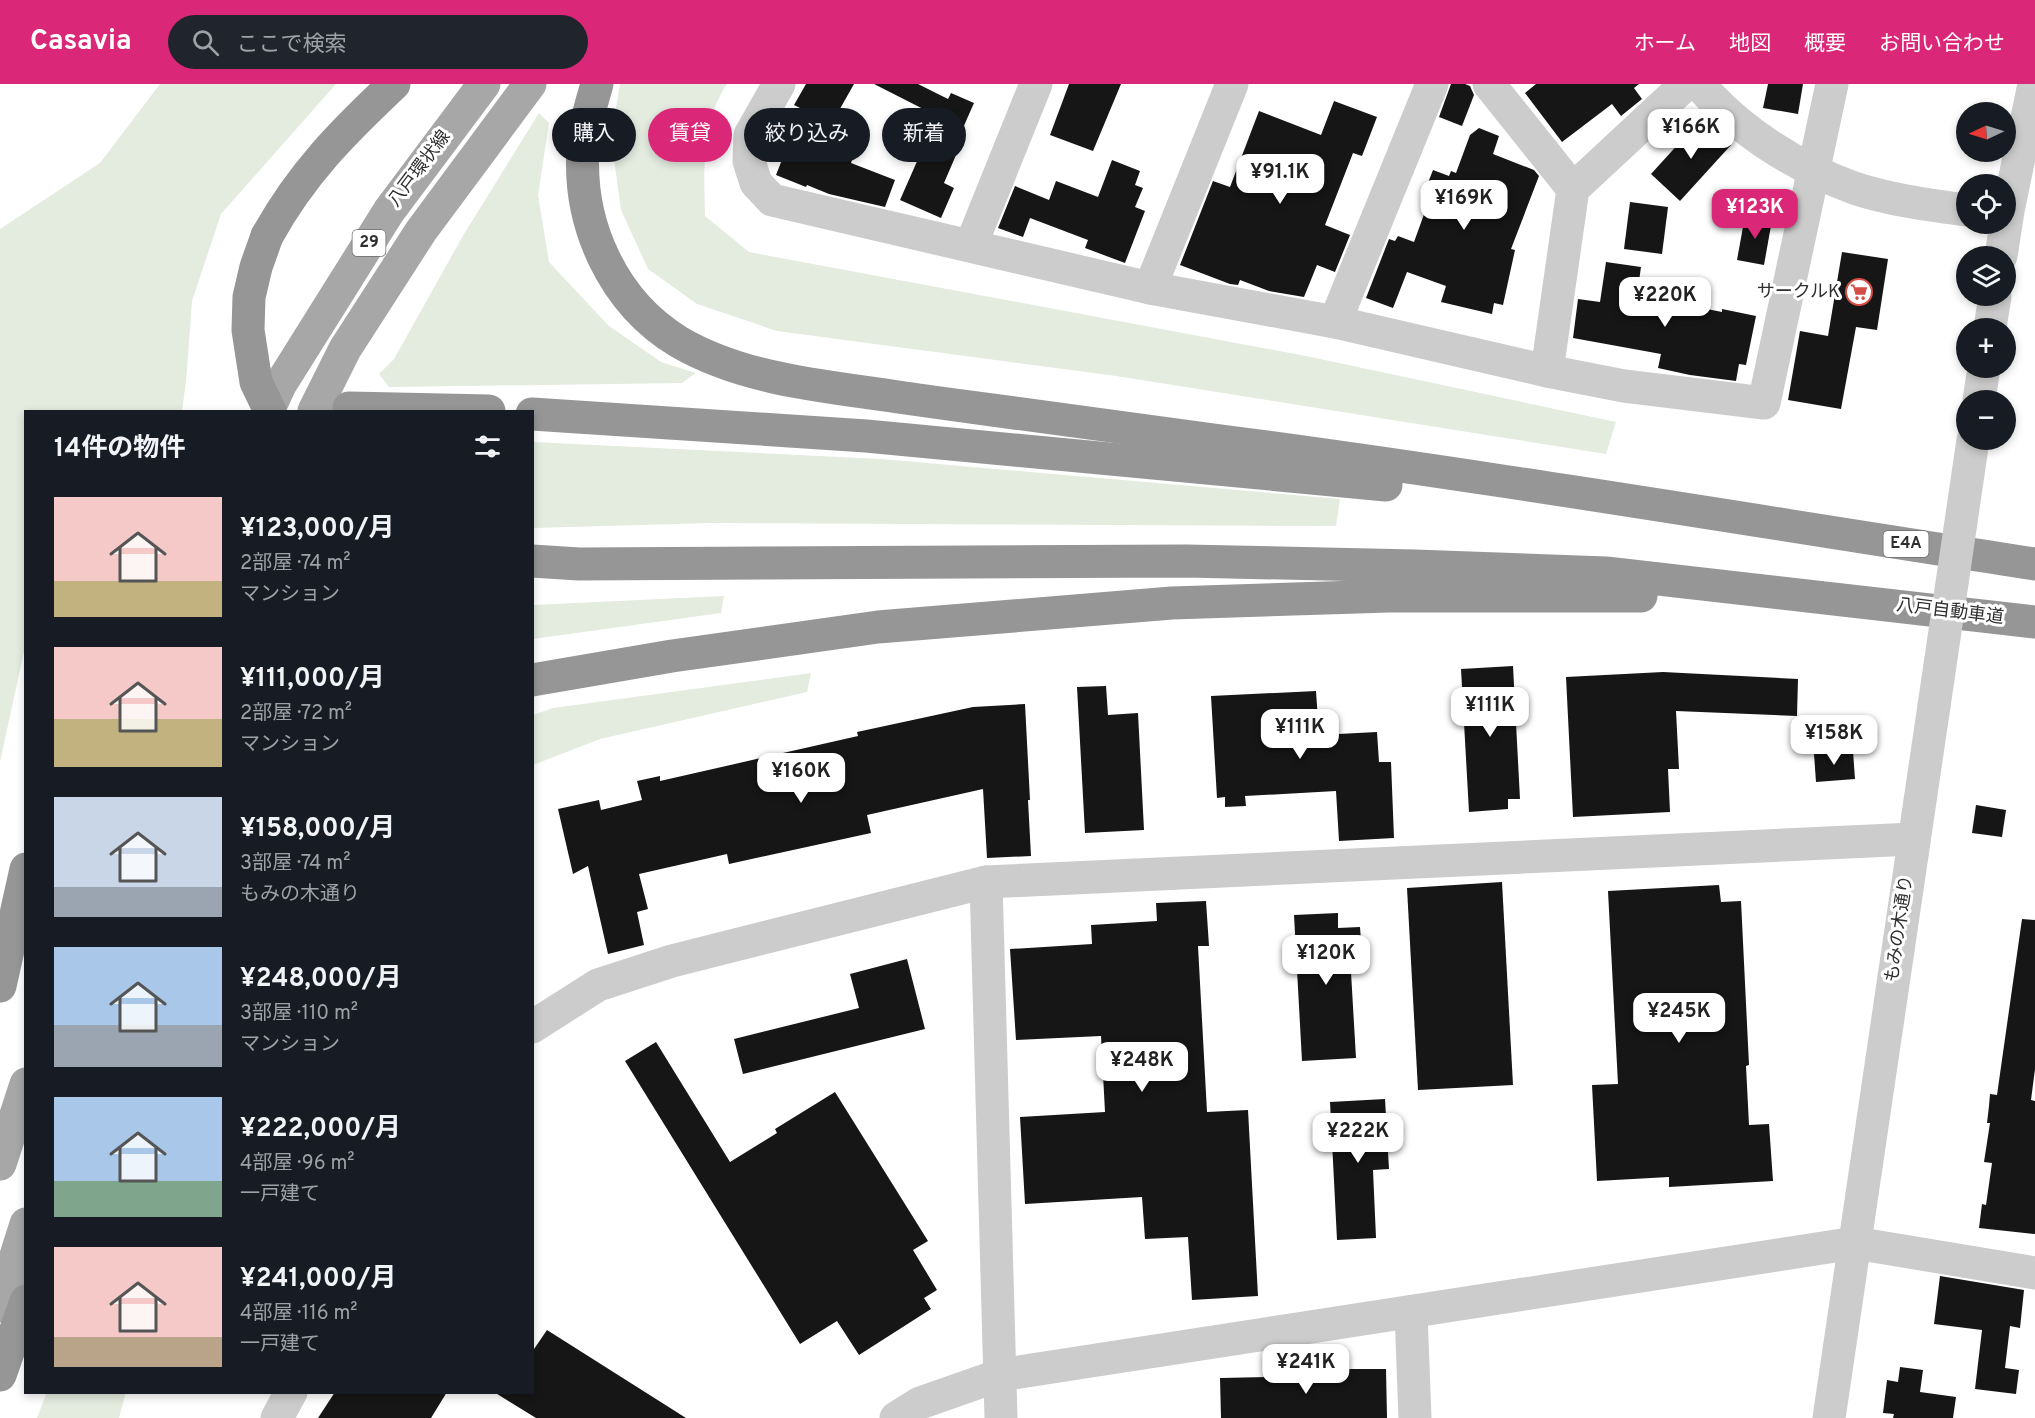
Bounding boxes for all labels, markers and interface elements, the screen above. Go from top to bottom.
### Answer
search box [168,15,588,69]
text: Casavia [30,24,132,60]
icon: search [189,26,222,59]
text: ホーム [1634,31,1696,58]
text: 地図 [1729,31,1771,58]
text: 概要 [1804,31,1846,58]
text: お問い合わせ [1879,31,2005,58]
text: ここで検索 [237,32,347,59]
north arrow [1956,102,2016,162]
map controls [1956,102,2016,450]
chip: 購入 [552,108,636,162]
chip: 賃貸 [648,108,732,162]
chip: 絞り込み [744,108,870,162]
chip: 新着 [882,108,966,162]
pin: ¥166K [1649,109,1733,160]
text: ¥166K [1662,115,1720,141]
street label: 八戸環状線 [384,126,456,212]
pin: ¥91.1K [1231,154,1329,205]
text: ¥91.1K [1250,160,1310,186]
button: locate [1956,174,2016,234]
pin: ¥169K [1422,180,1506,231]
text: ¥169K [1435,186,1493,212]
pin: ¥123K [1713,189,1797,240]
text: ¥123K [1726,195,1784,221]
road number: 29 [352,230,386,256]
button: layers [1956,246,2016,306]
pin: ¥220K [1623,277,1707,328]
supermarket icon: サークルK [1844,277,1874,307]
place label: サークルK [1757,281,1840,304]
text: ¥220K [1633,283,1697,309]
button: + [1956,318,2016,378]
button: − [1956,390,2016,450]
icon: filters [471,430,504,463]
text: 14件の物件 [54,433,185,466]
text: ¥123,000/月 [240,513,395,546]
icon: home [102,521,174,593]
road number: E4A [1884,531,1928,557]
text: 2部屋 · 74 m² [240,551,351,577]
text: マンション [240,582,340,608]
street label: 八戸自動車道 [1895,594,2005,630]
text: ¥111,000/月 [240,663,385,696]
icon: home [102,671,174,743]
pin: ¥111K [1448,687,1532,738]
text: ¥111K [1465,693,1515,719]
text: 2部屋 · 72 m² [240,701,352,727]
pin: ¥111K [1258,709,1342,760]
text: ¥111K [1275,715,1325,741]
pin: ¥158K [1792,715,1876,766]
text: ¥158K [1804,721,1864,747]
text: マンション [240,732,340,758]
pin: ¥160K [759,753,843,804]
text: ¥160K [771,759,831,785]
text: ¥158,000/月 [240,813,395,846]
icon: home [102,821,174,893]
text: 3部屋 · 74 m² [240,851,350,877]
street label: もみの木通り [1881,874,1919,984]
text: もみの木通り [240,882,360,908]
pin: ¥120K [1284,935,1368,986]
text: ¥120K [1296,941,1356,967]
text: ¥248,000/月 [240,963,402,996]
icon: home [102,971,174,1043]
pin: ¥245K [1637,993,1721,1044]
text: ¥245K [1647,999,1711,1025]
text: 3部屋 · 110 m² [240,1001,358,1027]
text: マンション [240,1032,340,1058]
pin: ¥248K [1100,1042,1184,1093]
text: ¥248K [1110,1048,1174,1074]
text: ¥222,000/月 [240,1113,401,1146]
pin: ¥222K [1316,1113,1400,1164]
text: ¥222K [1327,1119,1390,1145]
icon: home [102,1121,174,1193]
text: 4部屋 · 96 m² [240,1151,355,1177]
text: 一戸建て [240,1182,320,1208]
text: ¥241,000/月 [240,1263,397,1296]
icon: home [102,1271,174,1343]
text: 4部屋 · 116 m² [240,1301,358,1327]
text: 一戸建て [240,1332,320,1358]
pin: ¥241K [1264,1344,1348,1395]
text: ¥241K [1276,1350,1336,1376]

